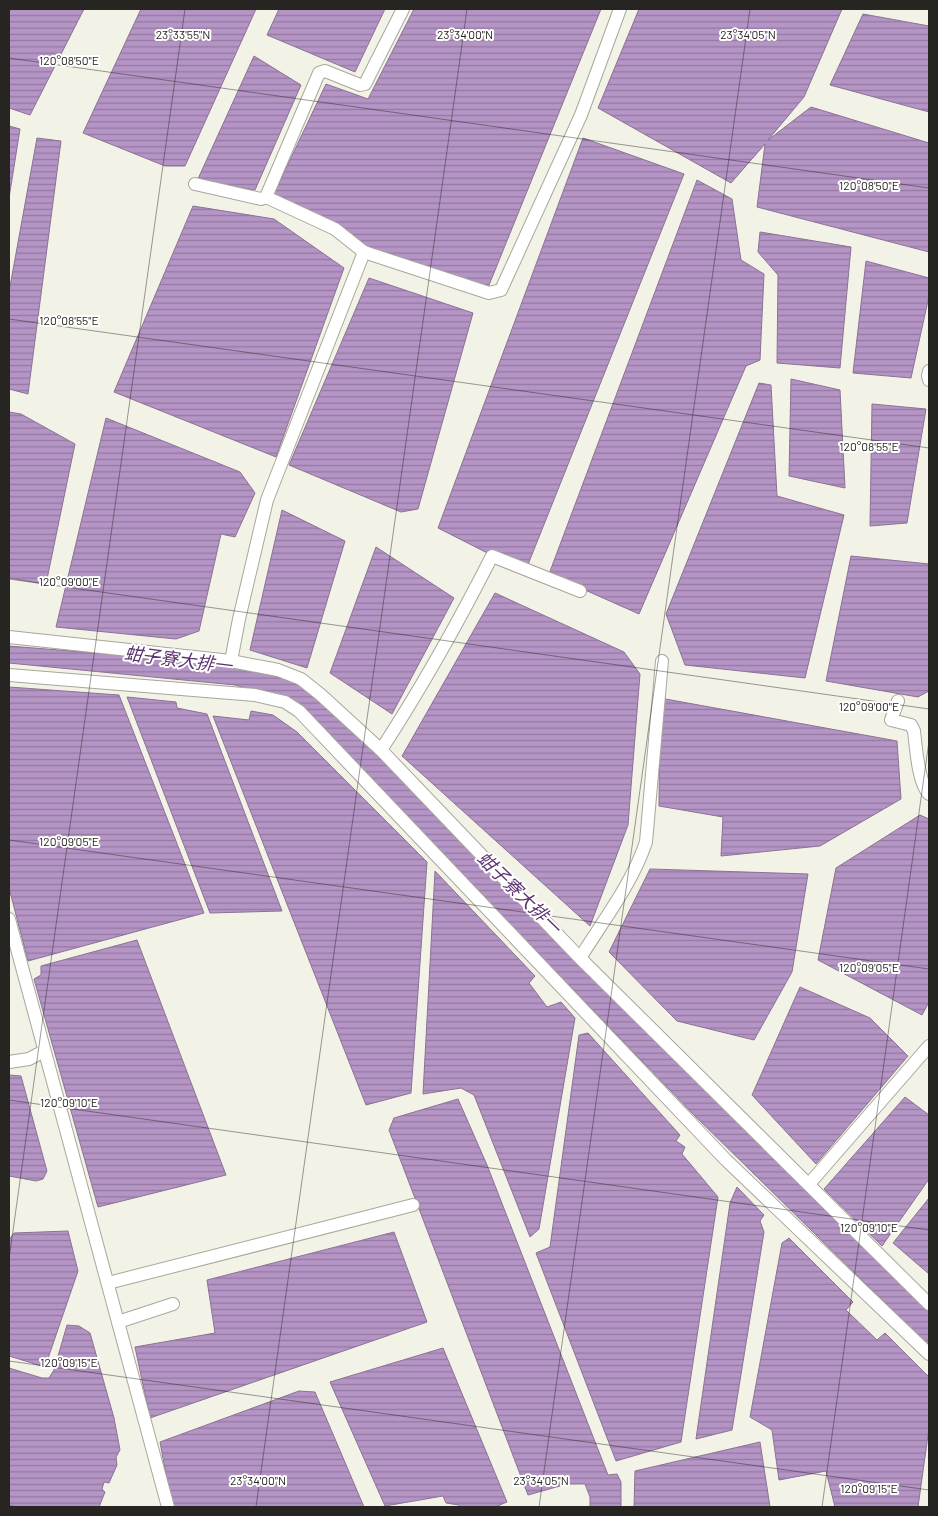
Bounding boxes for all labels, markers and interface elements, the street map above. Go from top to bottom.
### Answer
text: 23°33'55"N [156,27,210,41]
text: 23°34'00"N [437,27,493,41]
text: 23°34'05"N [720,27,776,41]
text: 120°08'50"E [39,53,99,67]
text: 120°08'50"E [839,178,899,192]
text: 120°08'55"E [39,313,99,327]
text: 120°08'55"E [839,439,899,453]
text: 120°09'00"E [39,574,99,588]
water label: 蚶子寮大排一 [123,642,235,677]
text: 120°09'00"E [839,699,899,713]
text: 120°09'05"E [39,834,99,848]
water label: 蚶子寮大排一 [473,847,568,939]
text: 120°09'05"E [839,960,899,974]
text: 120°09'10"E [40,1095,98,1109]
text: 120°09'10"E [840,1220,898,1234]
text: 120°09'15"E [40,1355,98,1369]
text: 23°34'00"N [230,1473,286,1487]
text: 23°34'05"N [513,1473,569,1487]
text: 120°09'15"E [840,1481,898,1495]

